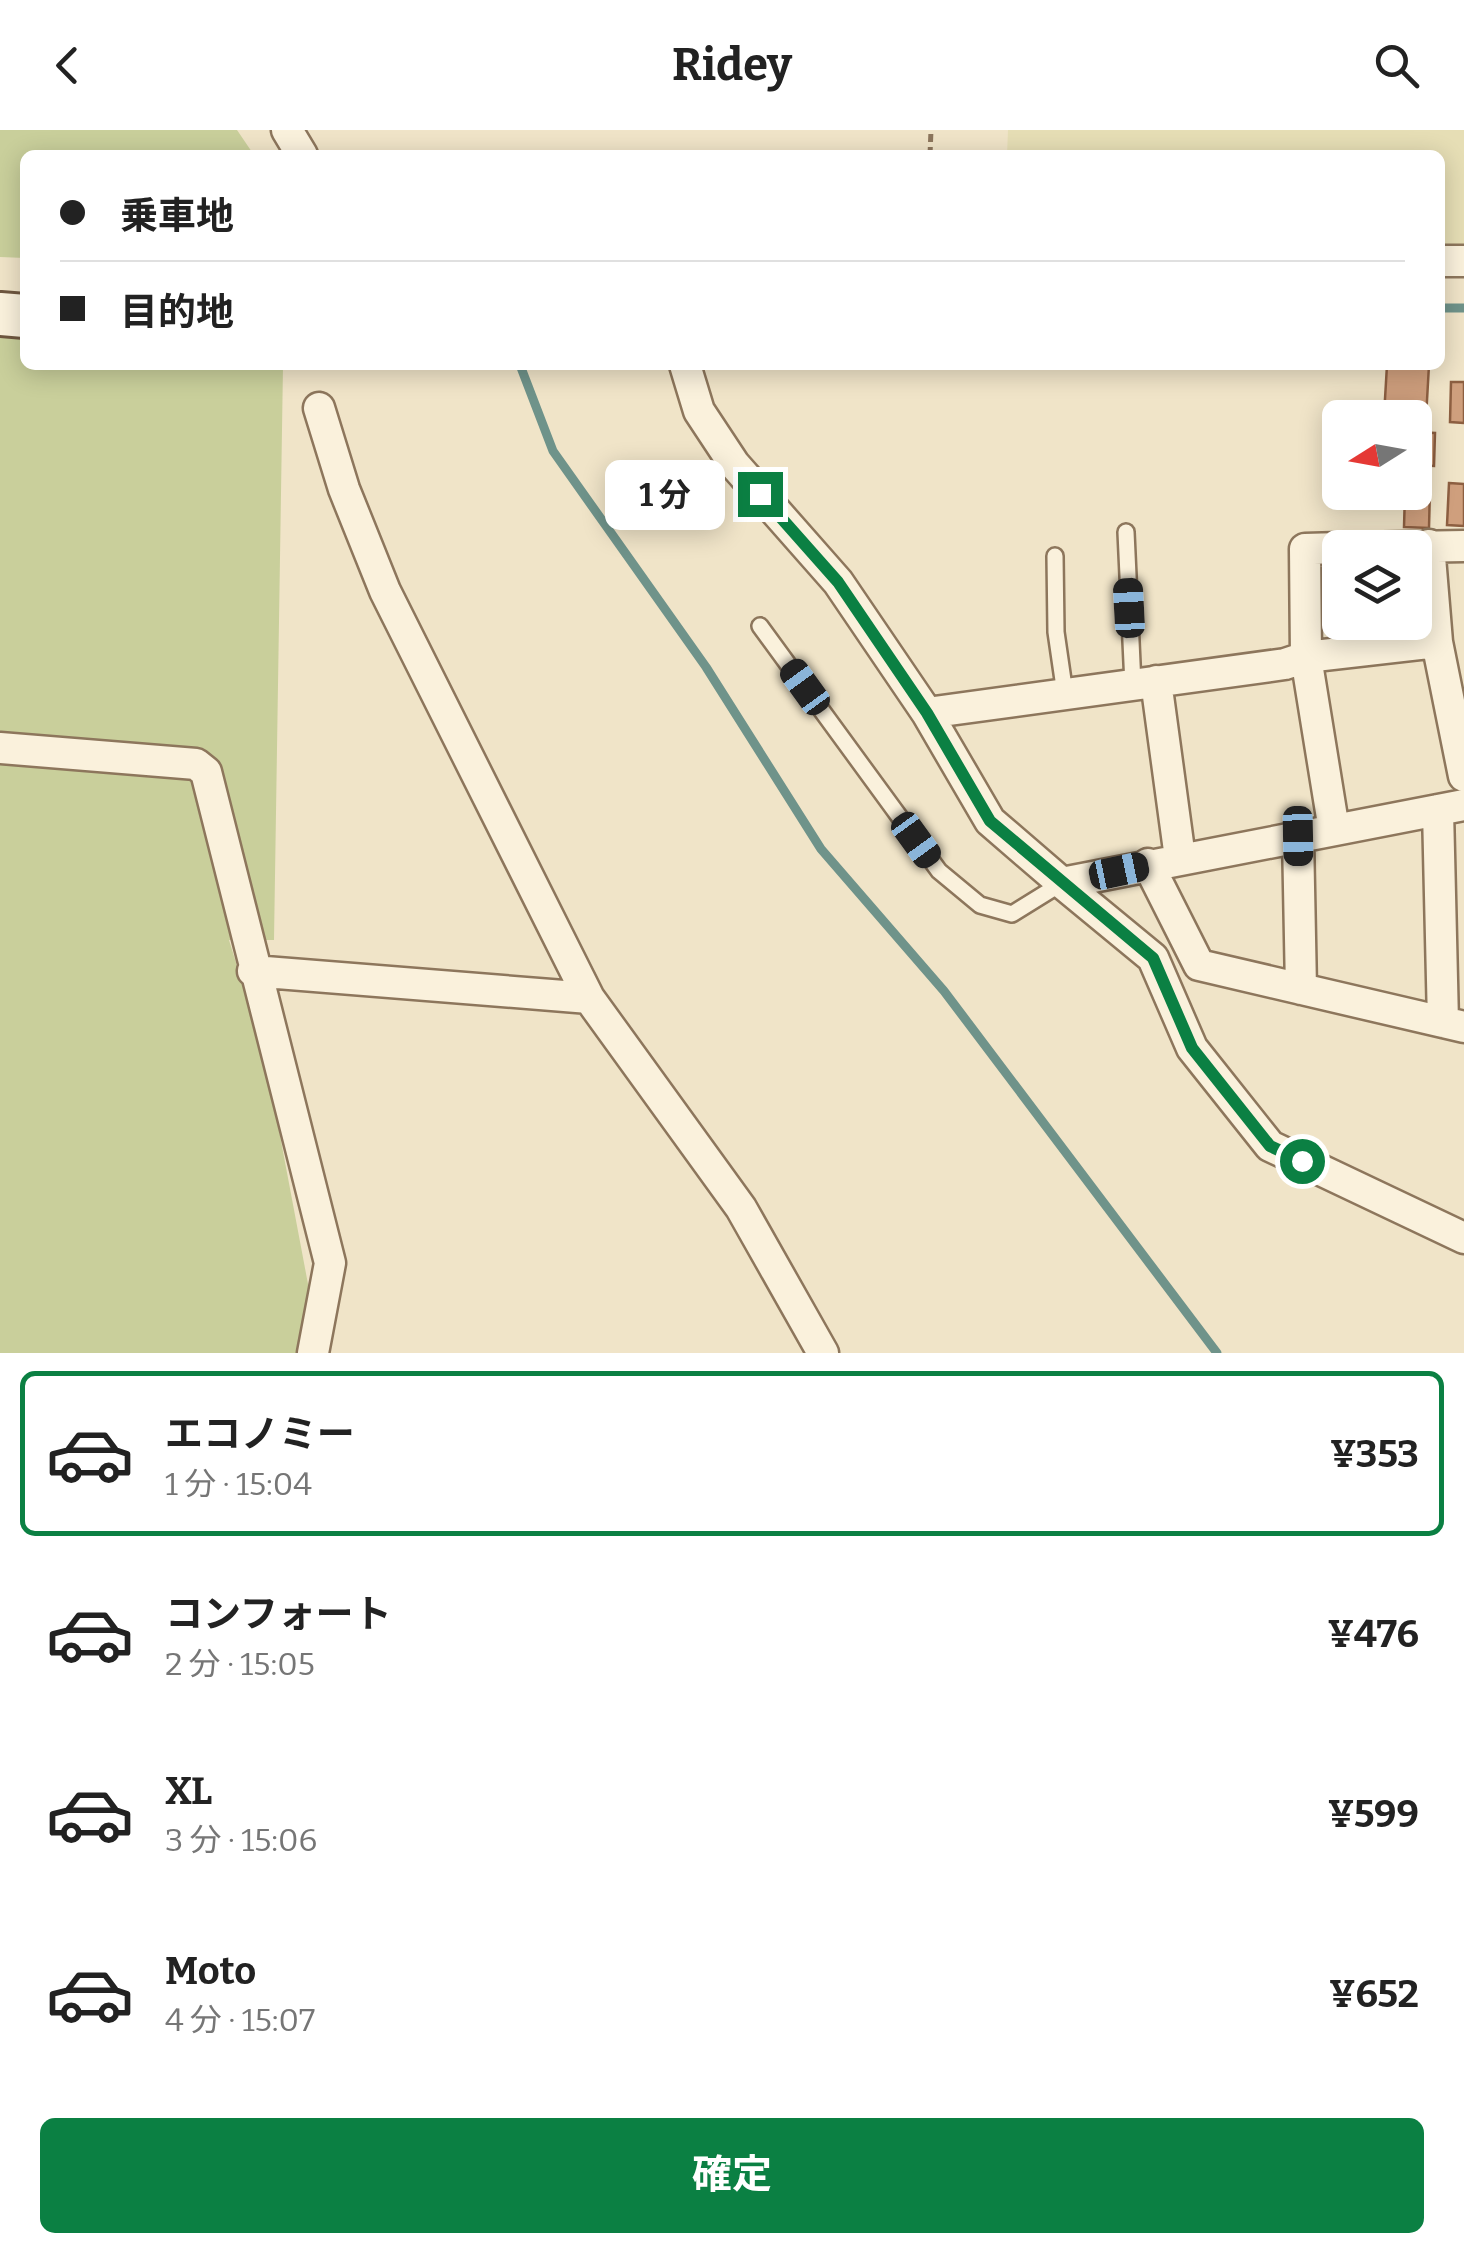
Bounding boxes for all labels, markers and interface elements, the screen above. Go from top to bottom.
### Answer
icon: back [40,38,95,93]
text: Ridey [672,38,792,92]
icon: search [1369,38,1424,93]
text: 乗車地 [120,193,234,239]
text: 目的地 [120,289,234,335]
north arrow [1322,400,1432,510]
map controls [1322,400,1432,640]
callout: 1 分 [605,459,725,529]
route end [738,472,783,517]
text: 1 分 [639,476,691,514]
button: layers [1322,530,1432,640]
car [1112,577,1146,639]
car [775,654,835,720]
car [1282,806,1314,866]
car [886,807,946,873]
car [1087,850,1151,892]
route start [1280,1139,1325,1184]
icon: car [45,1409,135,1499]
text: エコノミー [165,1411,355,1457]
text: ¥353 [1330,1431,1419,1477]
text: 1 分 · 15:04 [165,1465,312,1503]
icon: car [45,1589,135,1679]
text: コンフォート [165,1591,392,1637]
text: ¥476 [1327,1611,1419,1657]
text: 2 分 · 15:05 [165,1645,315,1683]
text: XL [165,1768,212,1814]
icon: car [45,1769,135,1859]
text: ¥599 [1328,1791,1419,1837]
text: 3 分 · 15:06 [165,1821,317,1859]
text: Moto [165,1948,256,1994]
icon: car [45,1949,135,2039]
text: ¥652 [1329,1971,1419,2017]
text: 4 分 · 15:07 [165,2001,315,2039]
button: 確定 [40,2118,1424,2233]

